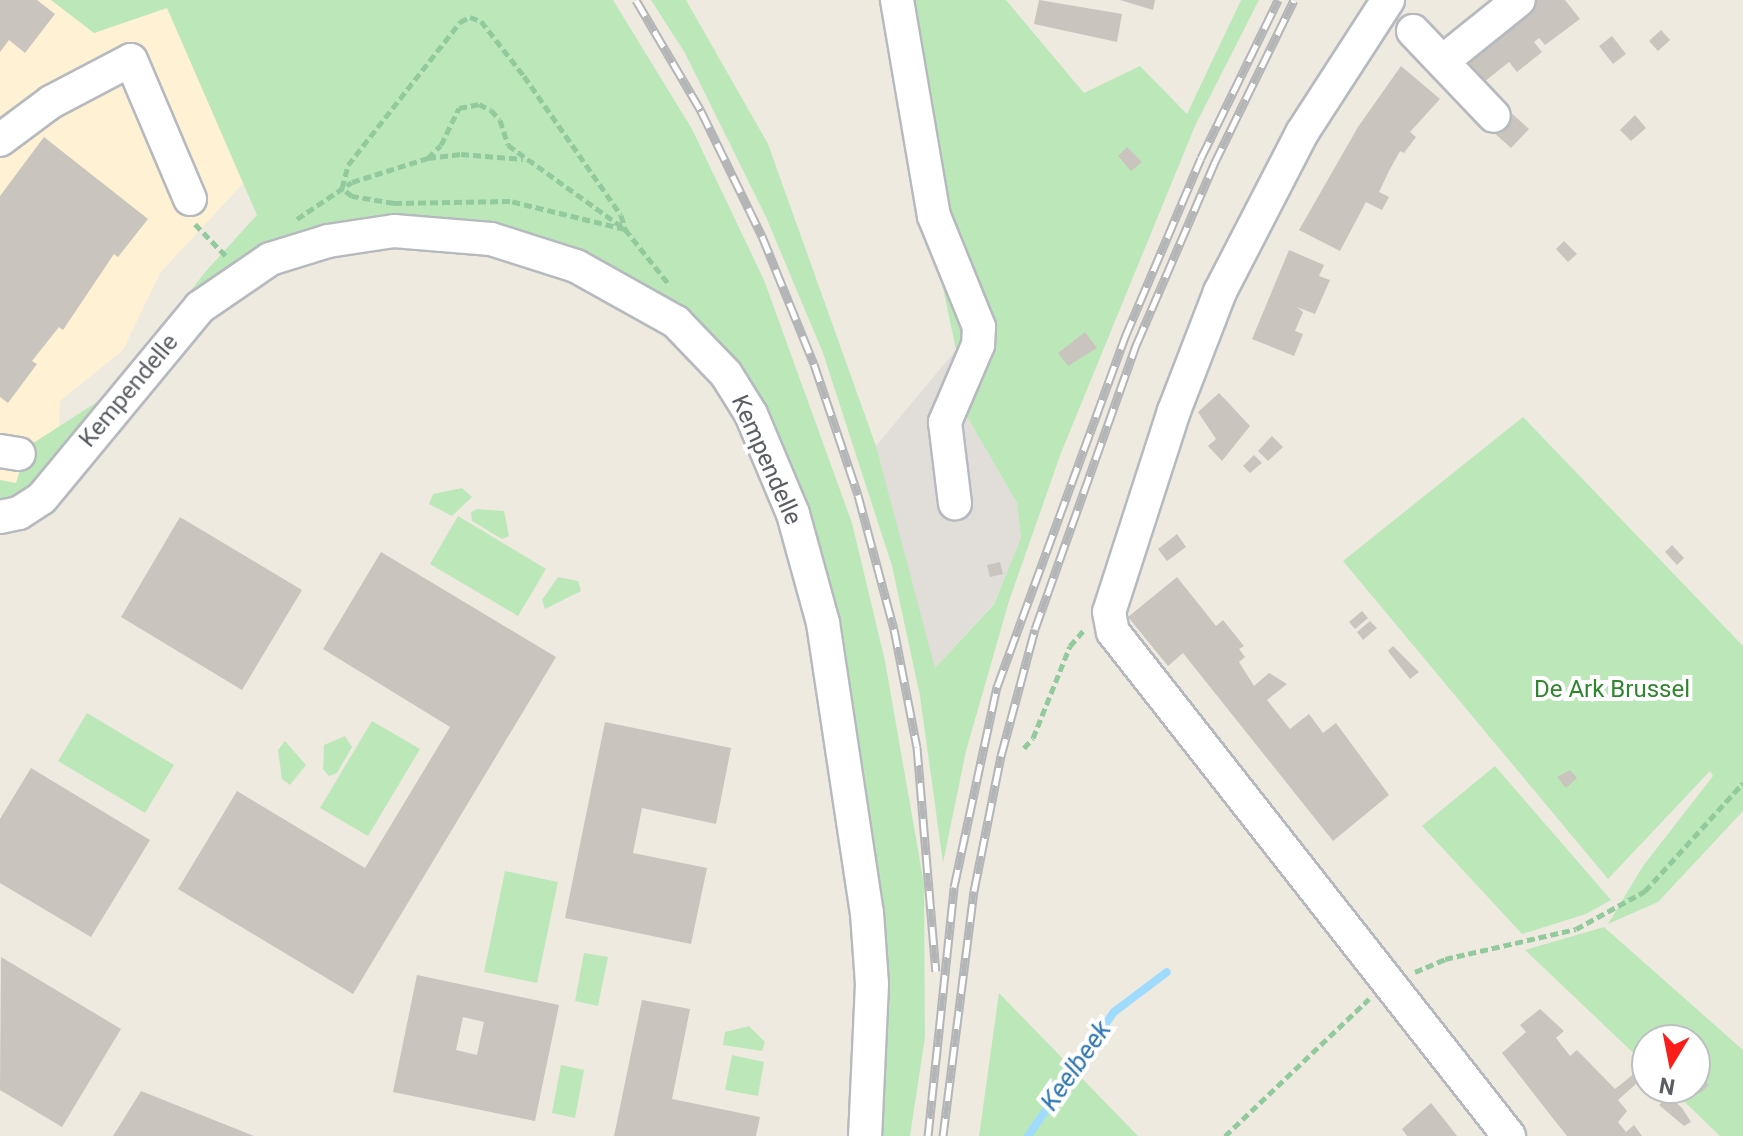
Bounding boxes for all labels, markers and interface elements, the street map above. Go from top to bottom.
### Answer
street label: Kempendelle [73,329,185,453]
street label: Kempendelle [725,391,807,529]
park label: De Ark Brussel [1534,676,1690,704]
water label: Keelbeek [1034,1015,1118,1117]
north arrow [1631,1024,1711,1104]
text: N [1657,1072,1677,1100]

